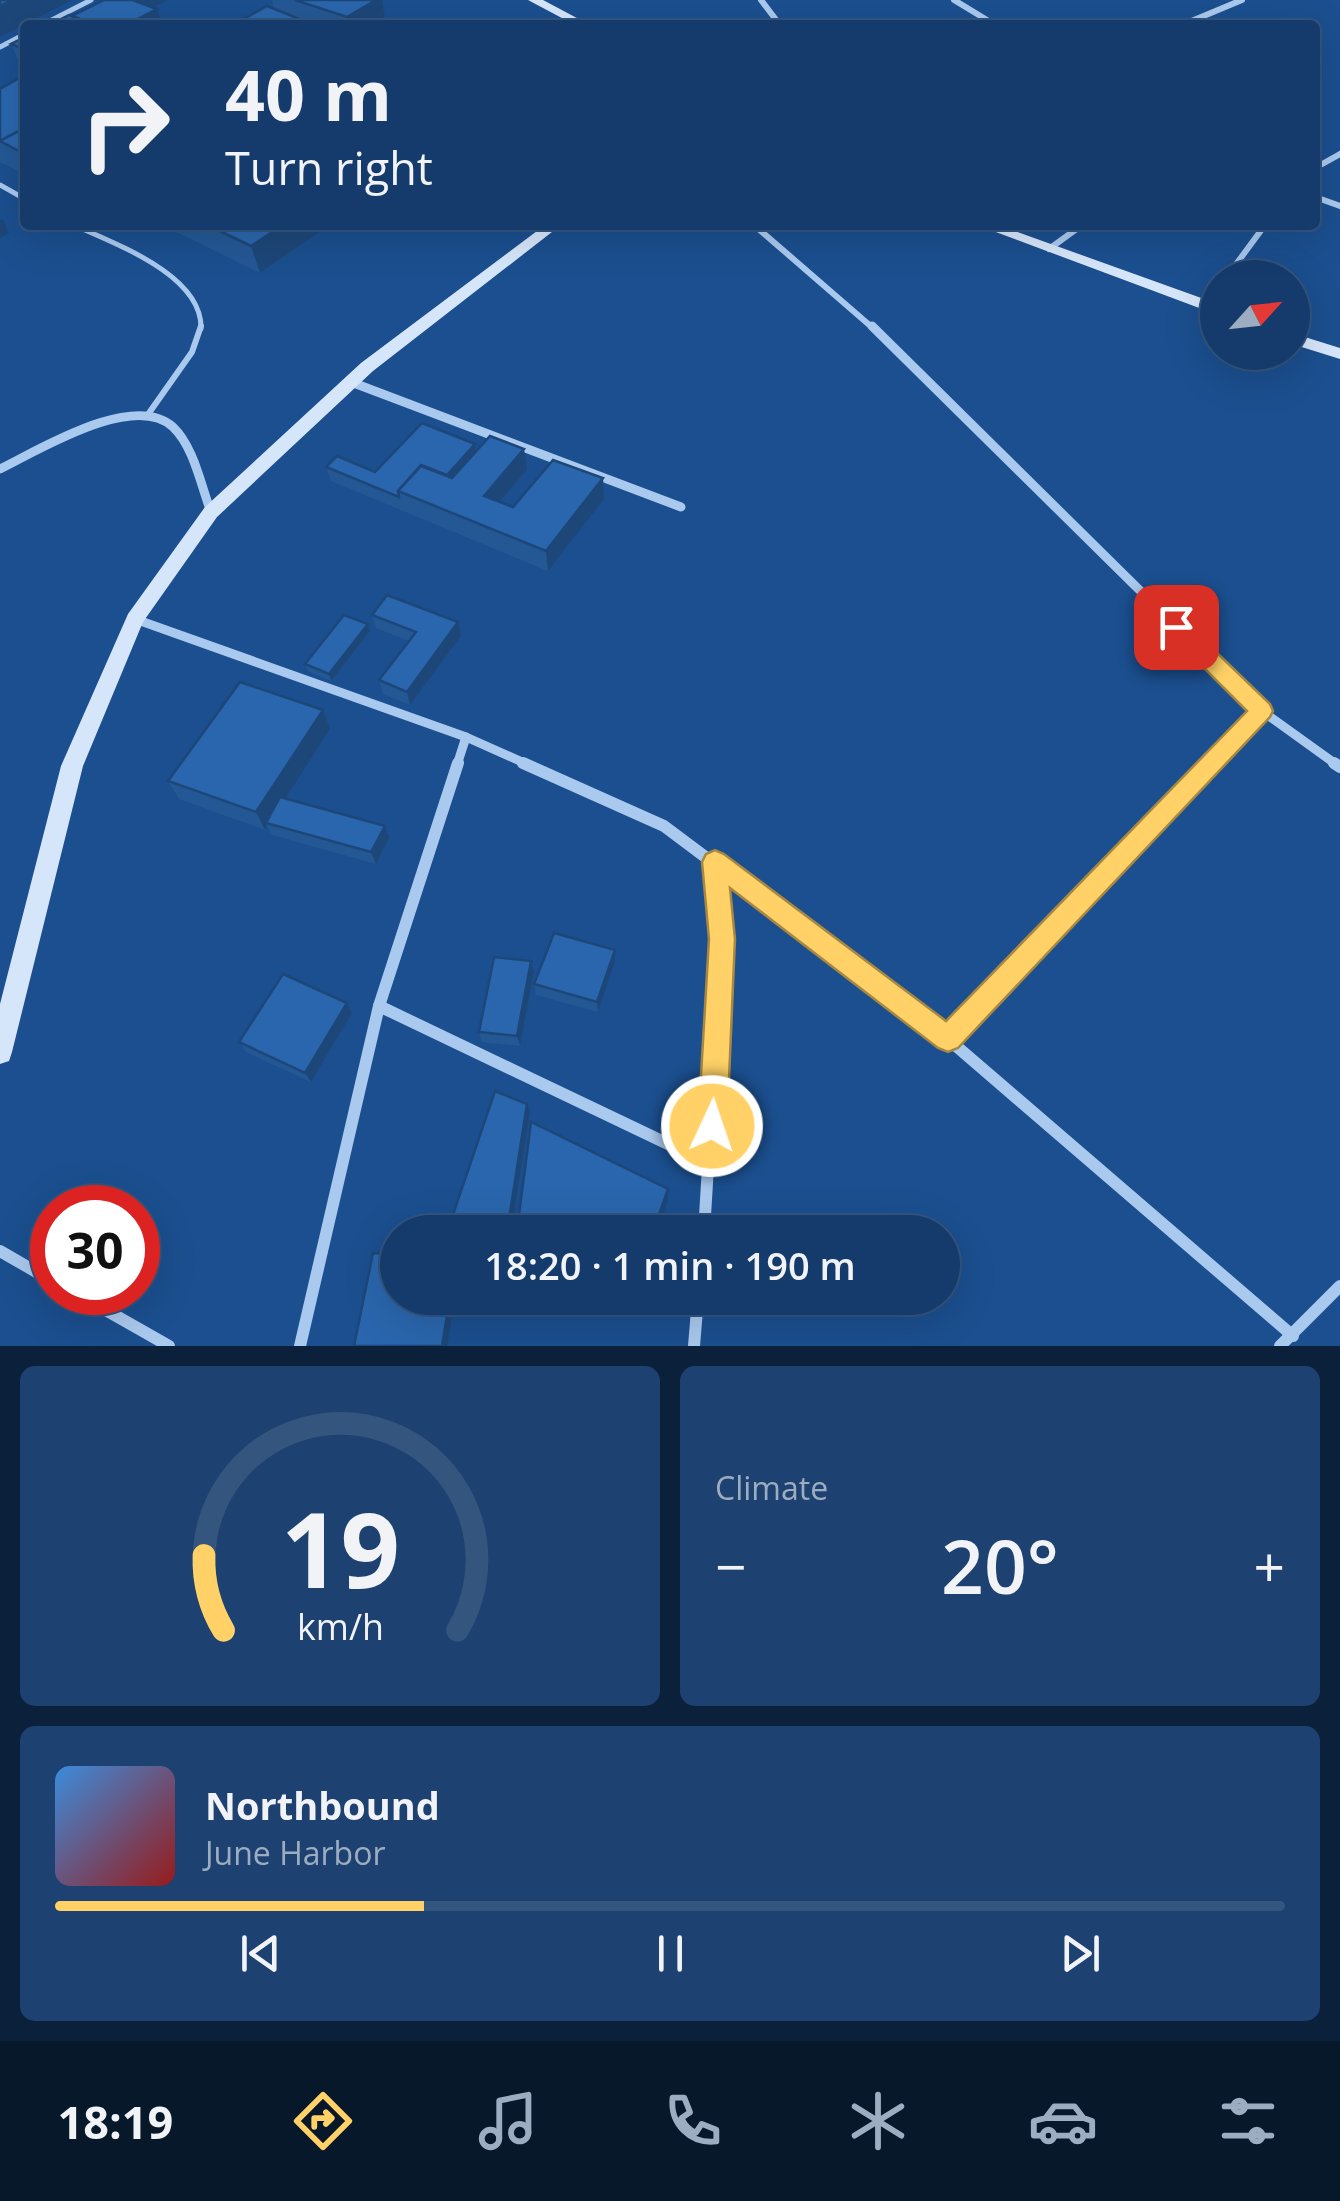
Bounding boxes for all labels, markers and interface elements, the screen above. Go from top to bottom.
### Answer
text: 40 m [225,46,392,142]
icon: right [60,60,190,190]
text: Turn right [225,137,433,198]
north arrow [1200,260,1310,370]
map controls [1200,260,1310,370]
pin [1134,585,1219,670]
icon: arrive [1149,600,1204,655]
position arrow [660,1074,764,1178]
speed limit sign: 30 [30,1185,160,1315]
text: 18:20 · 1 min · 190 m [484,1239,856,1291]
text: Climate [715,1466,828,1509]
text: 19 [281,1477,399,1618]
text: 20° [941,1514,1059,1616]
text: − [715,1528,746,1603]
text: + [1254,1528,1285,1603]
text: km/h [297,1602,383,1650]
text: Northbound [205,1779,440,1831]
text: June Harbor [205,1831,385,1874]
icon: previous [233,1926,288,1981]
icon: pause [643,1926,698,1981]
icon: next [1053,1926,1108,1981]
icon: directions [288,2086,358,2156]
icon: music [473,2086,543,2156]
icon: phone [658,2086,728,2156]
icon: climate [843,2086,913,2156]
icon: car [1028,2086,1098,2156]
icon: filters [1213,2086,1283,2156]
text: 18:19 [57,2091,173,2152]

